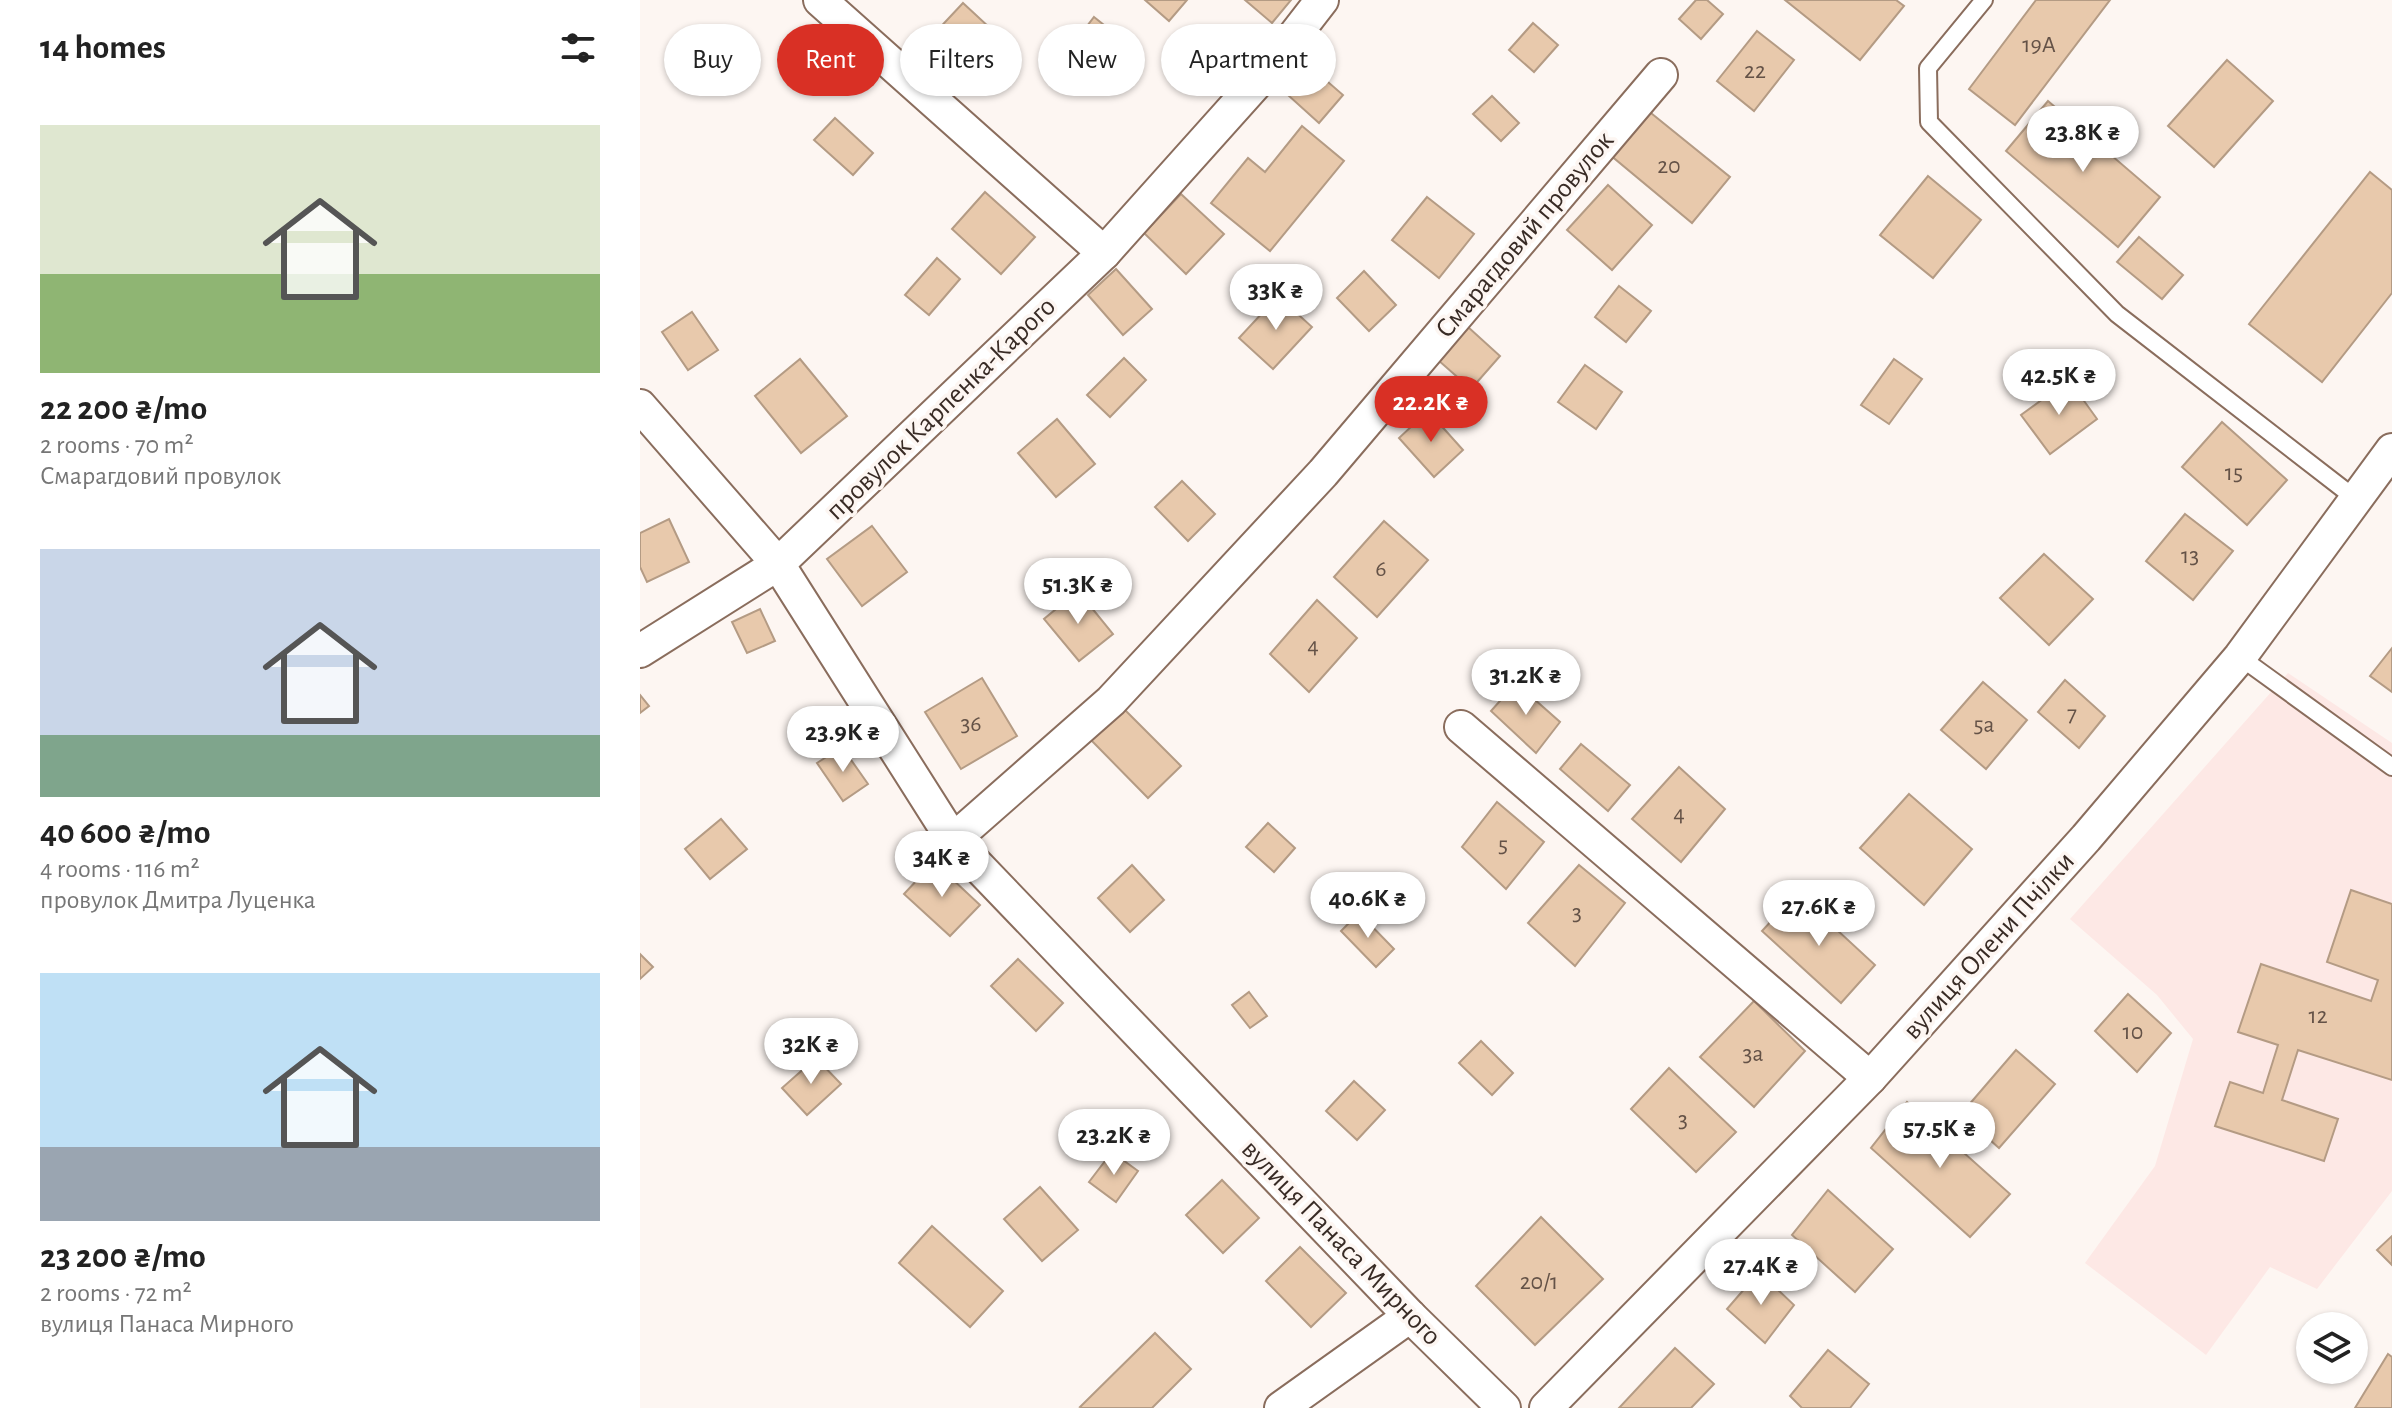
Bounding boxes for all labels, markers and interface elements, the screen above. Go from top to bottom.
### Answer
chip: Buy [664,24,761,96]
chip: Rent [777,24,884,96]
chip: Filters [900,24,1022,96]
chip: New [1038,24,1145,96]
chip: Apartment [1161,24,1336,96]
icon: filters [556,26,600,70]
text: 14 homes [40,31,166,65]
house number: 19А [2022,33,2056,57]
house number: 22 [1744,59,1766,83]
pin: 23.8K ₴ [2009,106,2157,174]
text: 23.8K ₴ [2045,119,2121,145]
street label: Смарагдовий провулок [1431,126,1619,344]
house number: 20 [1657,154,1681,178]
icon: home [248,177,392,321]
pin: 33K ₴ [1220,264,1332,332]
text: 33K ₴ [1248,277,1304,303]
street label: провулок Карпенка-Карого [821,292,1061,526]
pin: 42.5K ₴ [1985,349,2133,417]
text: 42.5K ₴ [2021,362,2097,388]
pin: 22.2K ₴ [1357,376,1505,444]
text: 22.2K ₴ [1393,389,1469,415]
text: 22 200 ₴/mo [40,392,207,426]
text: 2 rooms · 70 m² [40,432,193,458]
house number: 15 [2225,461,2243,485]
text: Смарагдовий провулок [40,463,281,489]
house number: 13 [2181,544,2199,568]
house number: 6 [1375,557,1387,581]
pin: 51.3K ₴ [1004,558,1152,626]
text: 51.3K ₴ [1042,571,1114,597]
icon: home [248,601,392,745]
house number: 4 [1307,634,1319,658]
pin: 31.2K ₴ [1452,649,1600,717]
text: 31.2K ₴ [1490,662,1562,688]
house number: 7 [2067,702,2077,726]
pin: 23.9K ₴ [769,706,917,774]
house number: 36 [960,712,982,736]
house number: 5а [1974,713,1995,737]
text: 23.9K ₴ [805,719,881,745]
house number: 4 [1673,802,1685,826]
text: 40 600 ₴/mo [40,816,210,850]
pin: 34K ₴ [886,831,998,899]
house number: 5 [1498,833,1508,857]
text: 34K ₴ [913,844,971,870]
street label: вулиця Олени Пчілки [1898,847,2080,1045]
text: 4 rooms · 116 m² [40,856,200,882]
pin: 40.6K ₴ [1294,872,1442,940]
pin: 27.6K ₴ [1745,880,1893,948]
text: 40.6K ₴ [1328,885,1408,911]
text: провулок Дмитра Луценка [40,887,316,913]
text: 27.6K ₴ [1781,893,1857,919]
house number: 3 [1572,901,1582,925]
house number: 12 [2308,1004,2328,1028]
pin: 32K ₴ [755,1018,867,1086]
house number: 10 [2123,1020,2143,1044]
icon: home [248,1025,392,1169]
text: 32K ₴ [782,1031,840,1057]
house number: 3а [1743,1042,1763,1066]
pin: 57.5K ₴ [1866,1102,2014,1170]
house number: 3 [1678,1108,1688,1132]
pin: 23.2K ₴ [1040,1109,1188,1177]
text: 57.5K ₴ [1903,1115,1977,1141]
text: 23.2K ₴ [1076,1122,1152,1148]
street label: вулиця Панаса Мирного [1236,1135,1446,1351]
pin: 27.4K ₴ [1687,1239,1835,1307]
text: 23 200 ₴/mo [40,1240,206,1274]
text: 27.4K ₴ [1723,1252,1799,1278]
house number: 20/1 [1520,1270,1558,1294]
text: 2 rooms · 72 m² [40,1280,192,1306]
text: вулиця Панаса Мирного [40,1311,294,1337]
map controls [2296,1312,2368,1384]
button: layers [2296,1312,2368,1384]

